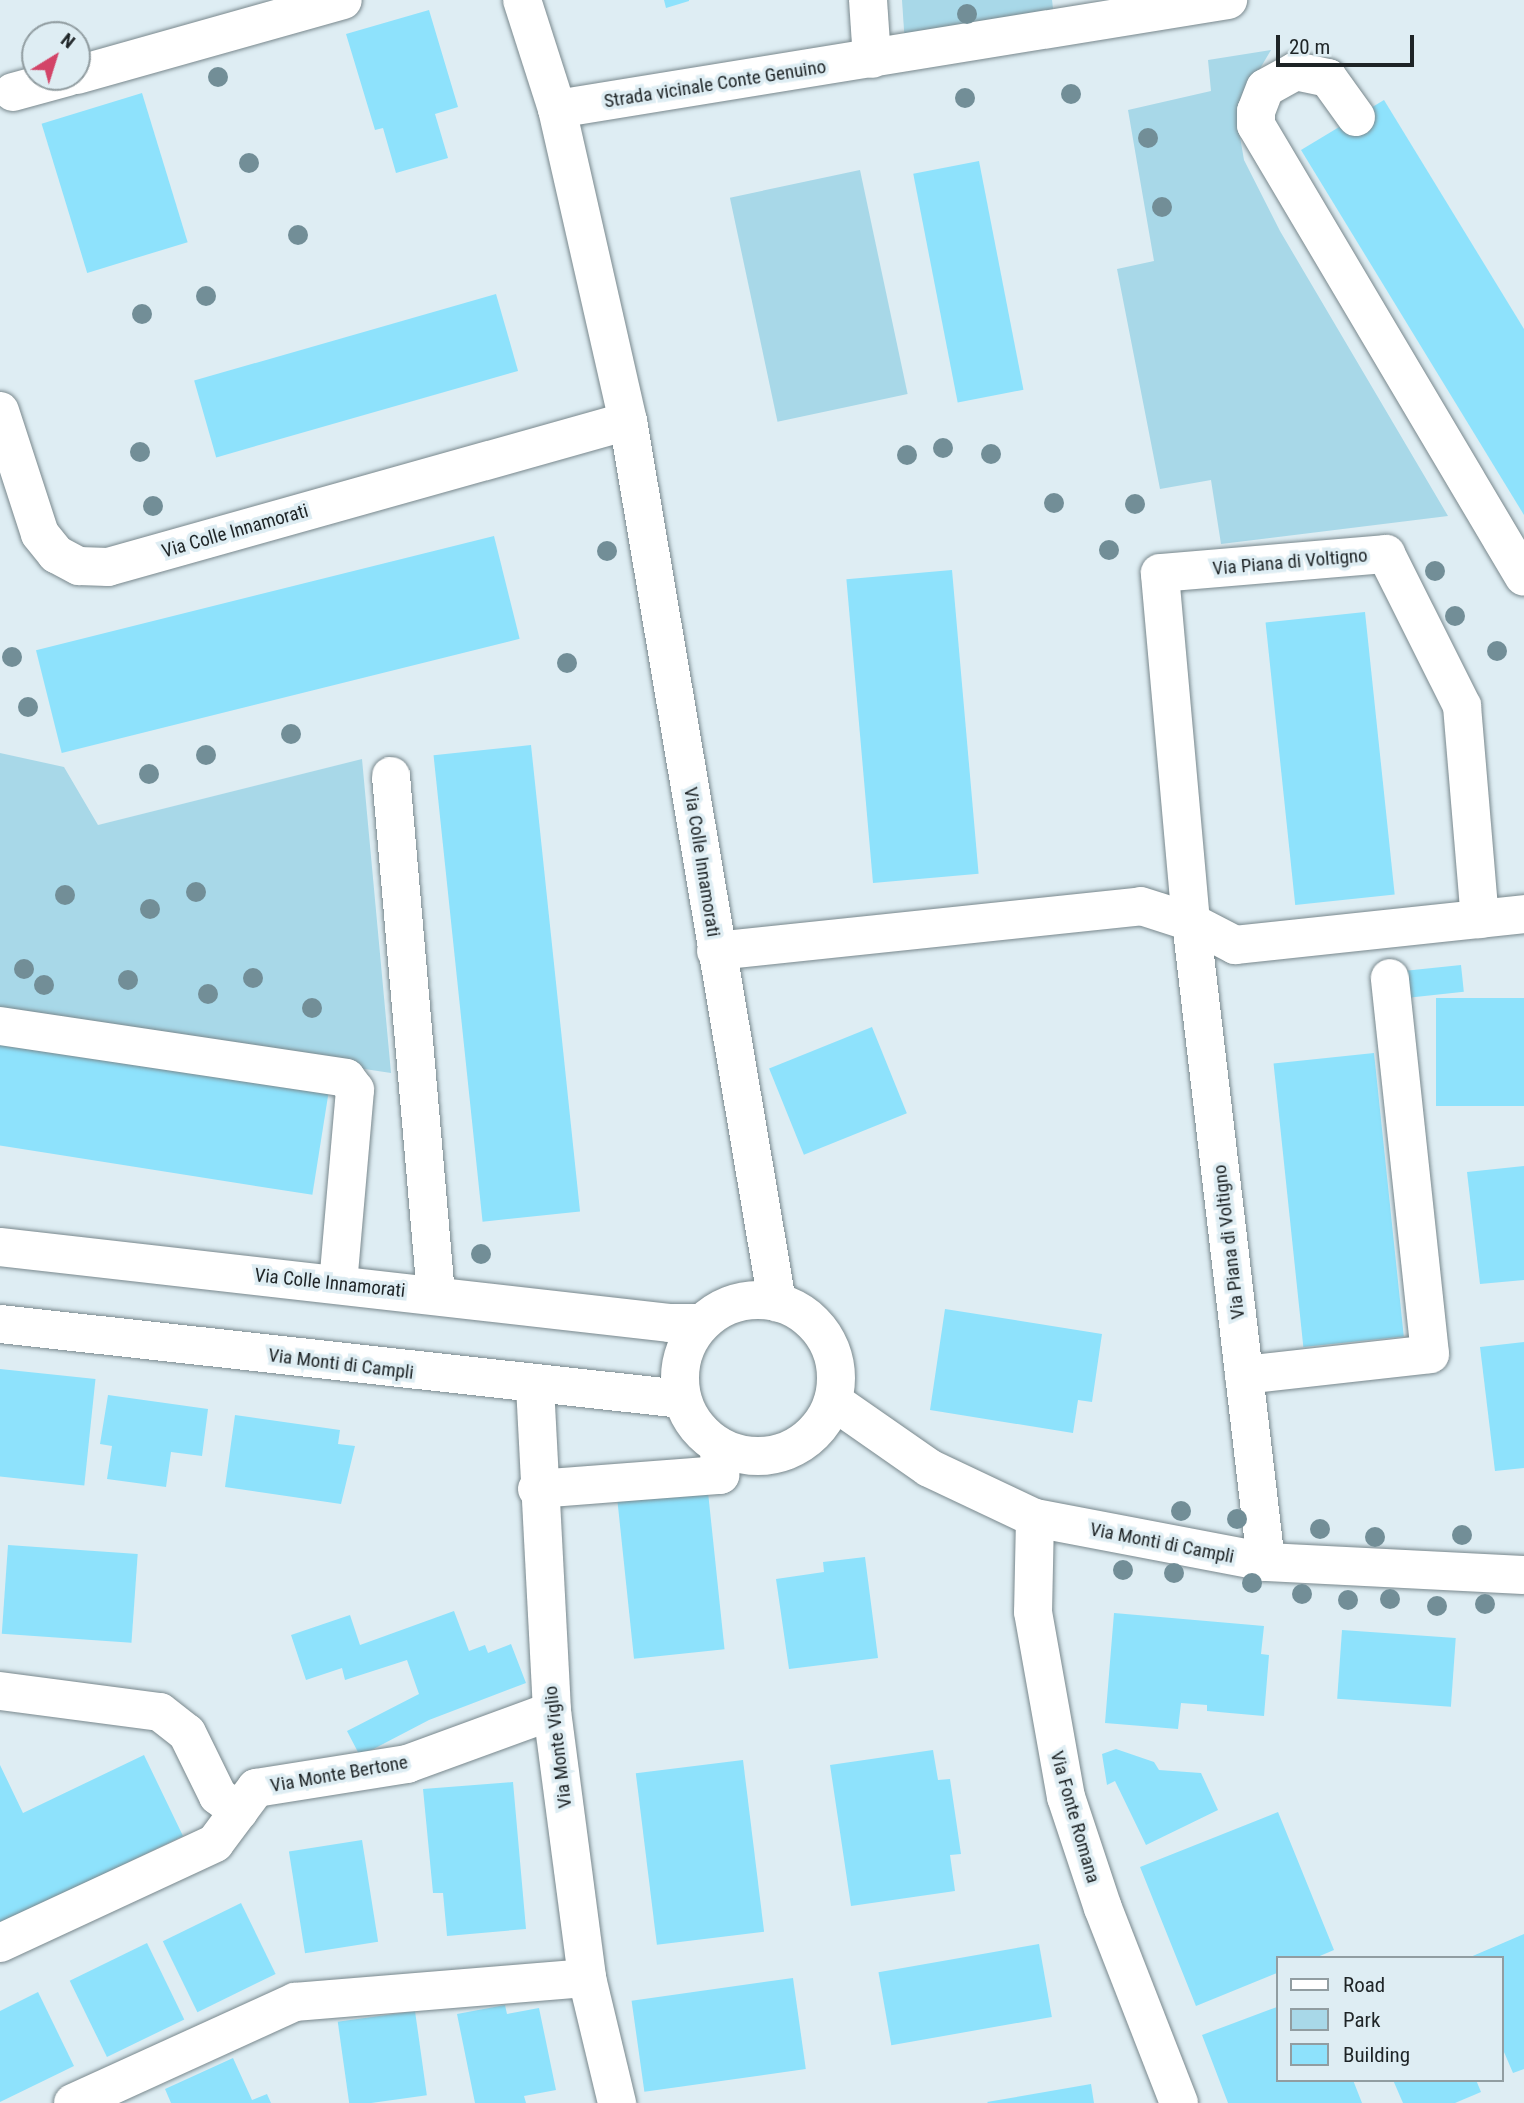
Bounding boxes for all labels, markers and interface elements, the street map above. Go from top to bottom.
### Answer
north arrow [21,21,91,91]
scale bar [1279,21,1417,65]
text: N [56,28,80,53]
text: 20 m [1289,35,1330,59]
street label: Strada vicinale Conte Genuino [602,55,828,113]
street label: Via Colle Innamorati [159,499,311,563]
street label: Via Piana di Voltigno [1212,544,1368,580]
street label: Via Colle Innamorati [679,785,725,939]
street label: Via Piana di Voltigno [1208,1163,1250,1321]
street label: Via Colle Innamorati [254,1264,406,1302]
street label: Via Monti di Campli [267,1344,415,1384]
street label: Via Monti di Campli [1088,1518,1236,1568]
street label: Via Monte Viglio [539,1685,577,1809]
street label: Via Fonte Romana [1045,1748,1105,1886]
street label: Via Monte Bertone [269,1751,409,1797]
legend [1276,1956,1503,2082]
text: Road [1343,1973,1385,1997]
text: Park [1343,2008,1380,2032]
text: Building [1343,2043,1410,2067]

